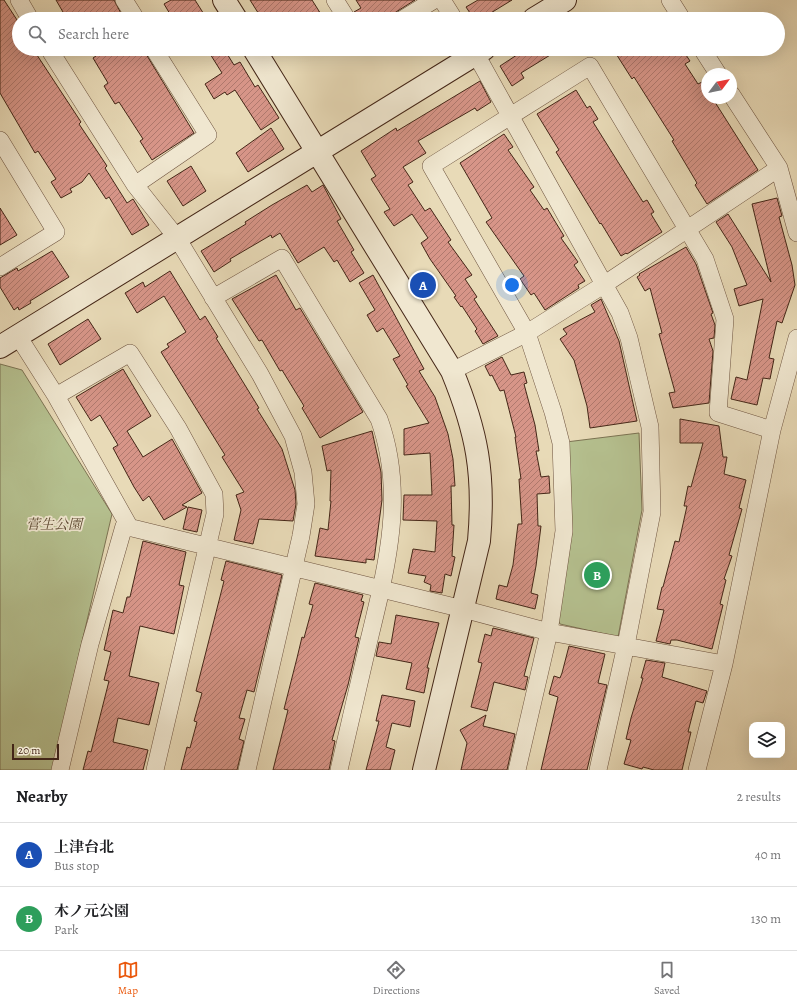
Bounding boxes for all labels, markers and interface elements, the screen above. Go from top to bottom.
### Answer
search box [12,12,785,56]
icon: search [26,23,48,45]
text: Search here [58,24,129,44]
north arrow [701,68,737,104]
pin: A [410,270,436,300]
your location [502,275,522,295]
park label: 菅生公園 [26,515,84,534]
pin: B [584,560,610,590]
map controls [749,722,785,758]
button: layers [749,722,785,758]
scale bar [12,742,59,761]
text: 20 m [18,743,40,758]
text: Nearby [16,785,67,808]
text: 2 results [737,788,781,805]
text: 上津台北 [54,837,114,857]
text: A [25,846,33,863]
text: 40 m [755,846,781,863]
text: Bus stop [54,857,99,874]
text: 木ノ元公園 [54,901,129,921]
text: B [25,910,33,927]
text: 130 m [751,910,781,927]
text: Park [54,921,78,938]
tab: Map [117,959,139,998]
tab: Directions [373,959,420,998]
tab: Saved [654,959,680,998]

